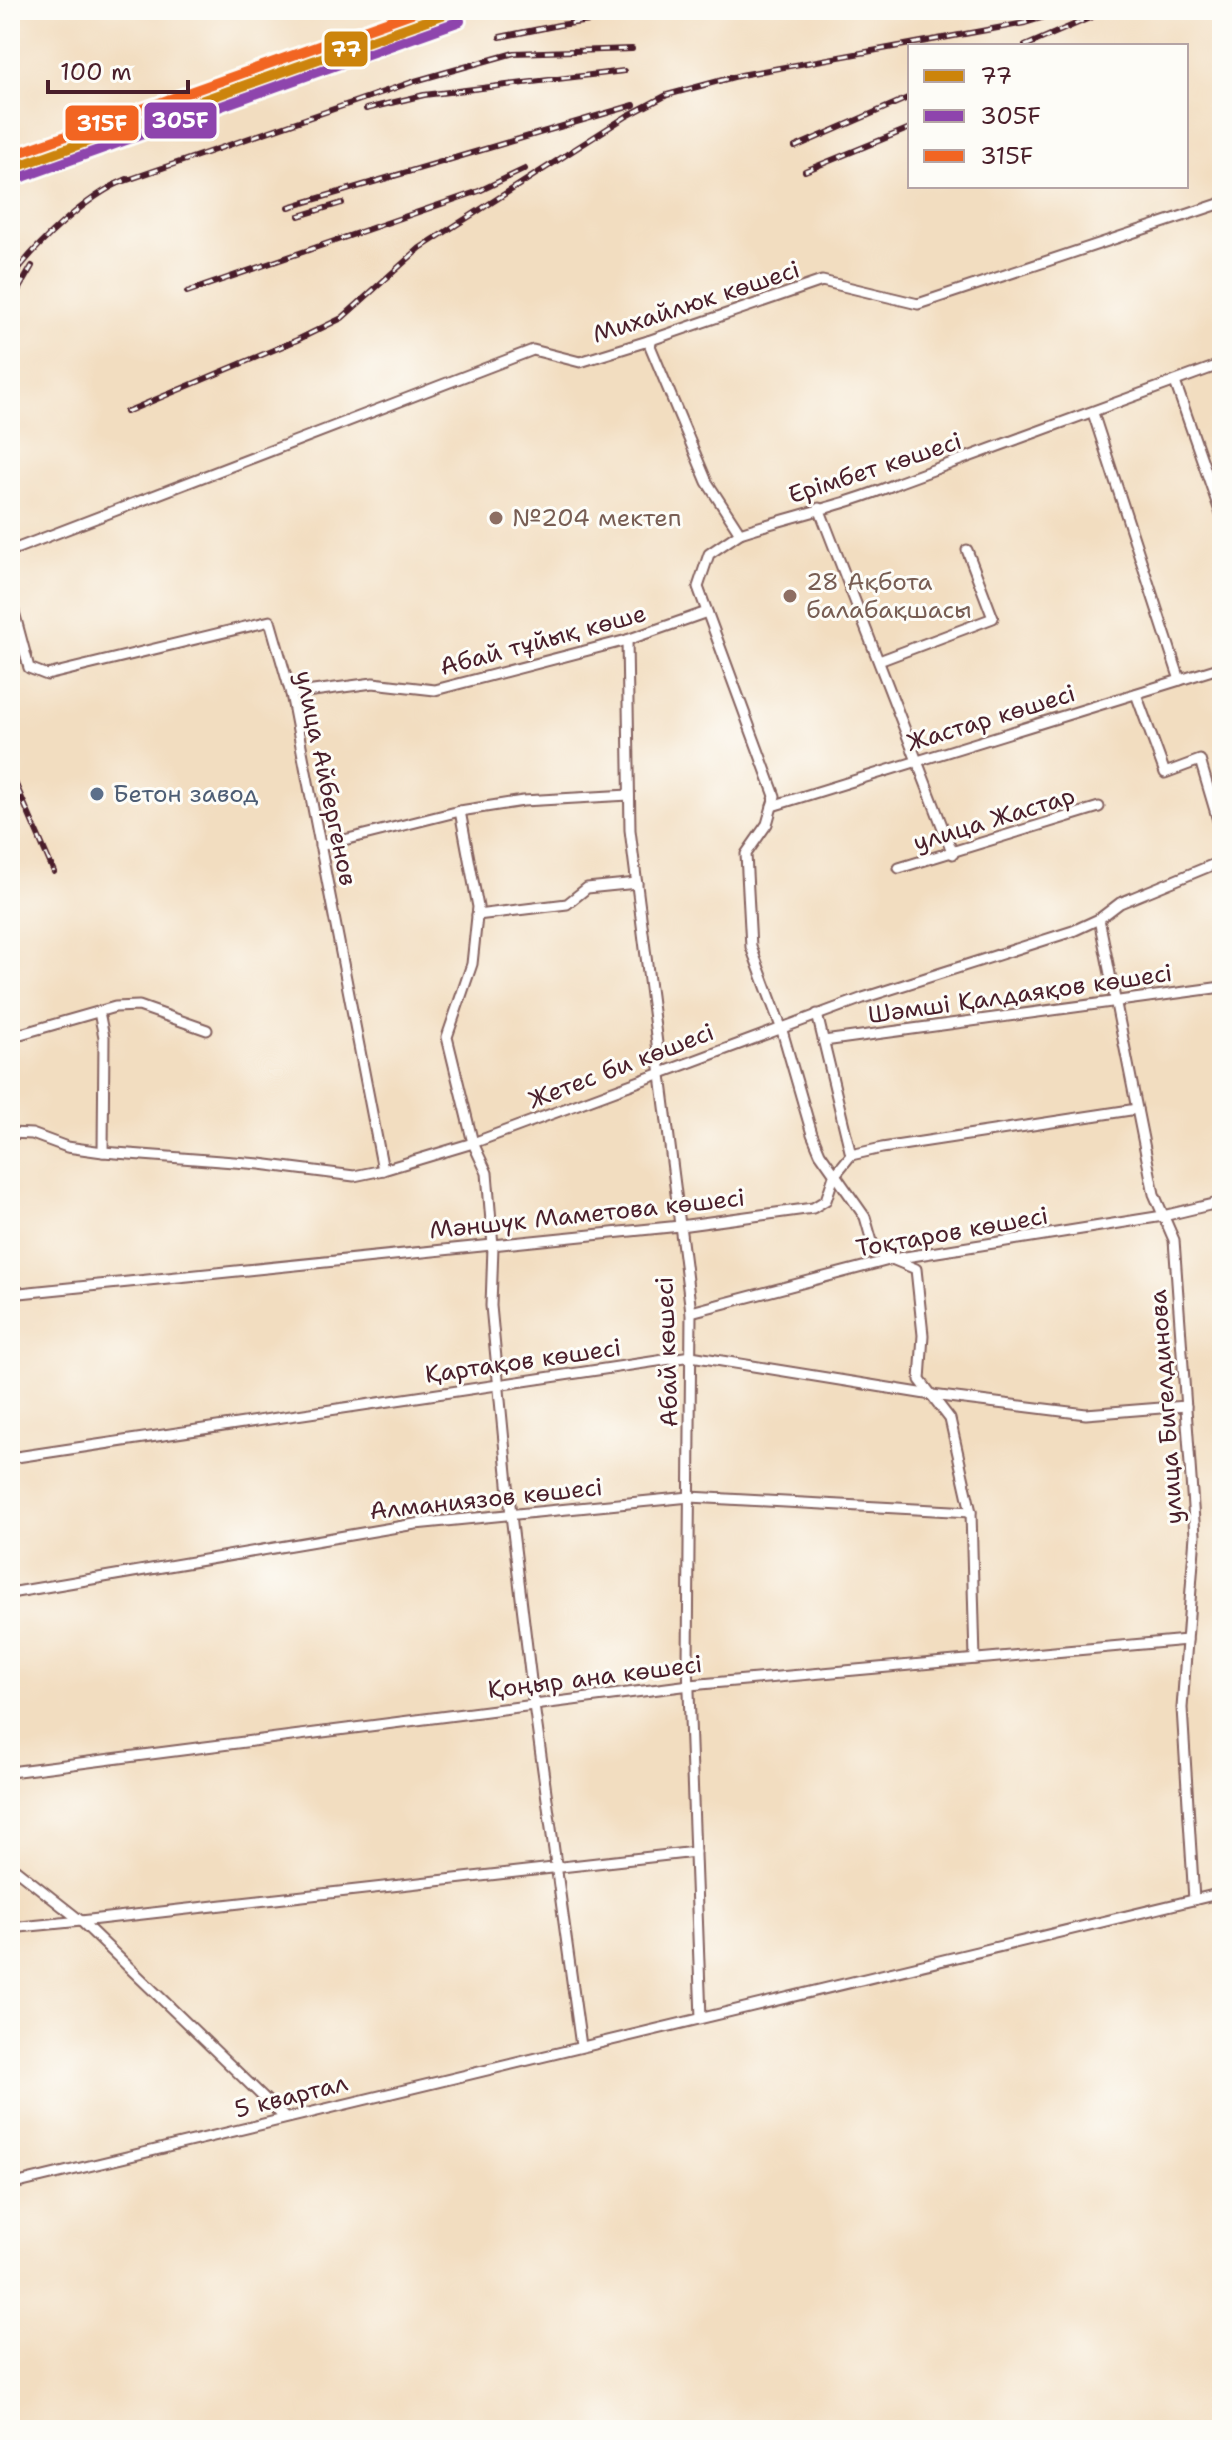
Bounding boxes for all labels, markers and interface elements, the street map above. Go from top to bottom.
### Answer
line badge: 77 [323,30,369,68]
text: 77 [331,35,361,64]
scale bar [48,44,188,94]
legend [908,44,1188,188]
text: 100 m [60,56,132,88]
text: 77 [980,60,1012,92]
text: 305F [980,100,1041,132]
line badge: 305F [143,101,218,140]
line badge: 315F [64,104,140,142]
text: 305F [151,106,209,135]
text: 315F [76,109,128,138]
text: 315F [980,140,1033,172]
street label: Михайлюк көшесі [588,253,804,351]
street label: Ерімбет көшесі [784,425,966,511]
place label: №204 мектеп [512,502,682,534]
marker: №204 мектеп [487,509,505,527]
place label: 28 Ақбота балабақшасы [806,566,972,626]
marker: 28 Ақбота балабақшасы [781,587,799,605]
street label: Абай тұйық көше [436,597,650,683]
street label: улица Айбергенов [288,668,364,888]
street label: Жастар көшесі [903,677,1079,759]
place label: Бетон завод [113,778,258,810]
street label: улица Жастар [909,779,1079,859]
marker: Бетон завод [88,785,106,803]
street label: Шәмші Қалдаяқов көшесі [866,957,1174,1031]
street label: Жетес би көшесі [524,1016,718,1116]
street label: Мәншүк Маметова көшесі [428,1182,746,1246]
street label: Тоқтаров көшесі [853,1199,1051,1265]
street label: Абай көшесі [648,1276,686,1428]
street label: улица Бигелдинова [1142,1289,1190,1525]
street label: Қартақов көшесі [423,1331,623,1391]
street label: Алманиязов көшесі [368,1471,604,1527]
street label: Қоңыр ана көшесі [486,1648,704,1706]
street label: 5 квартал [231,2067,351,2125]

